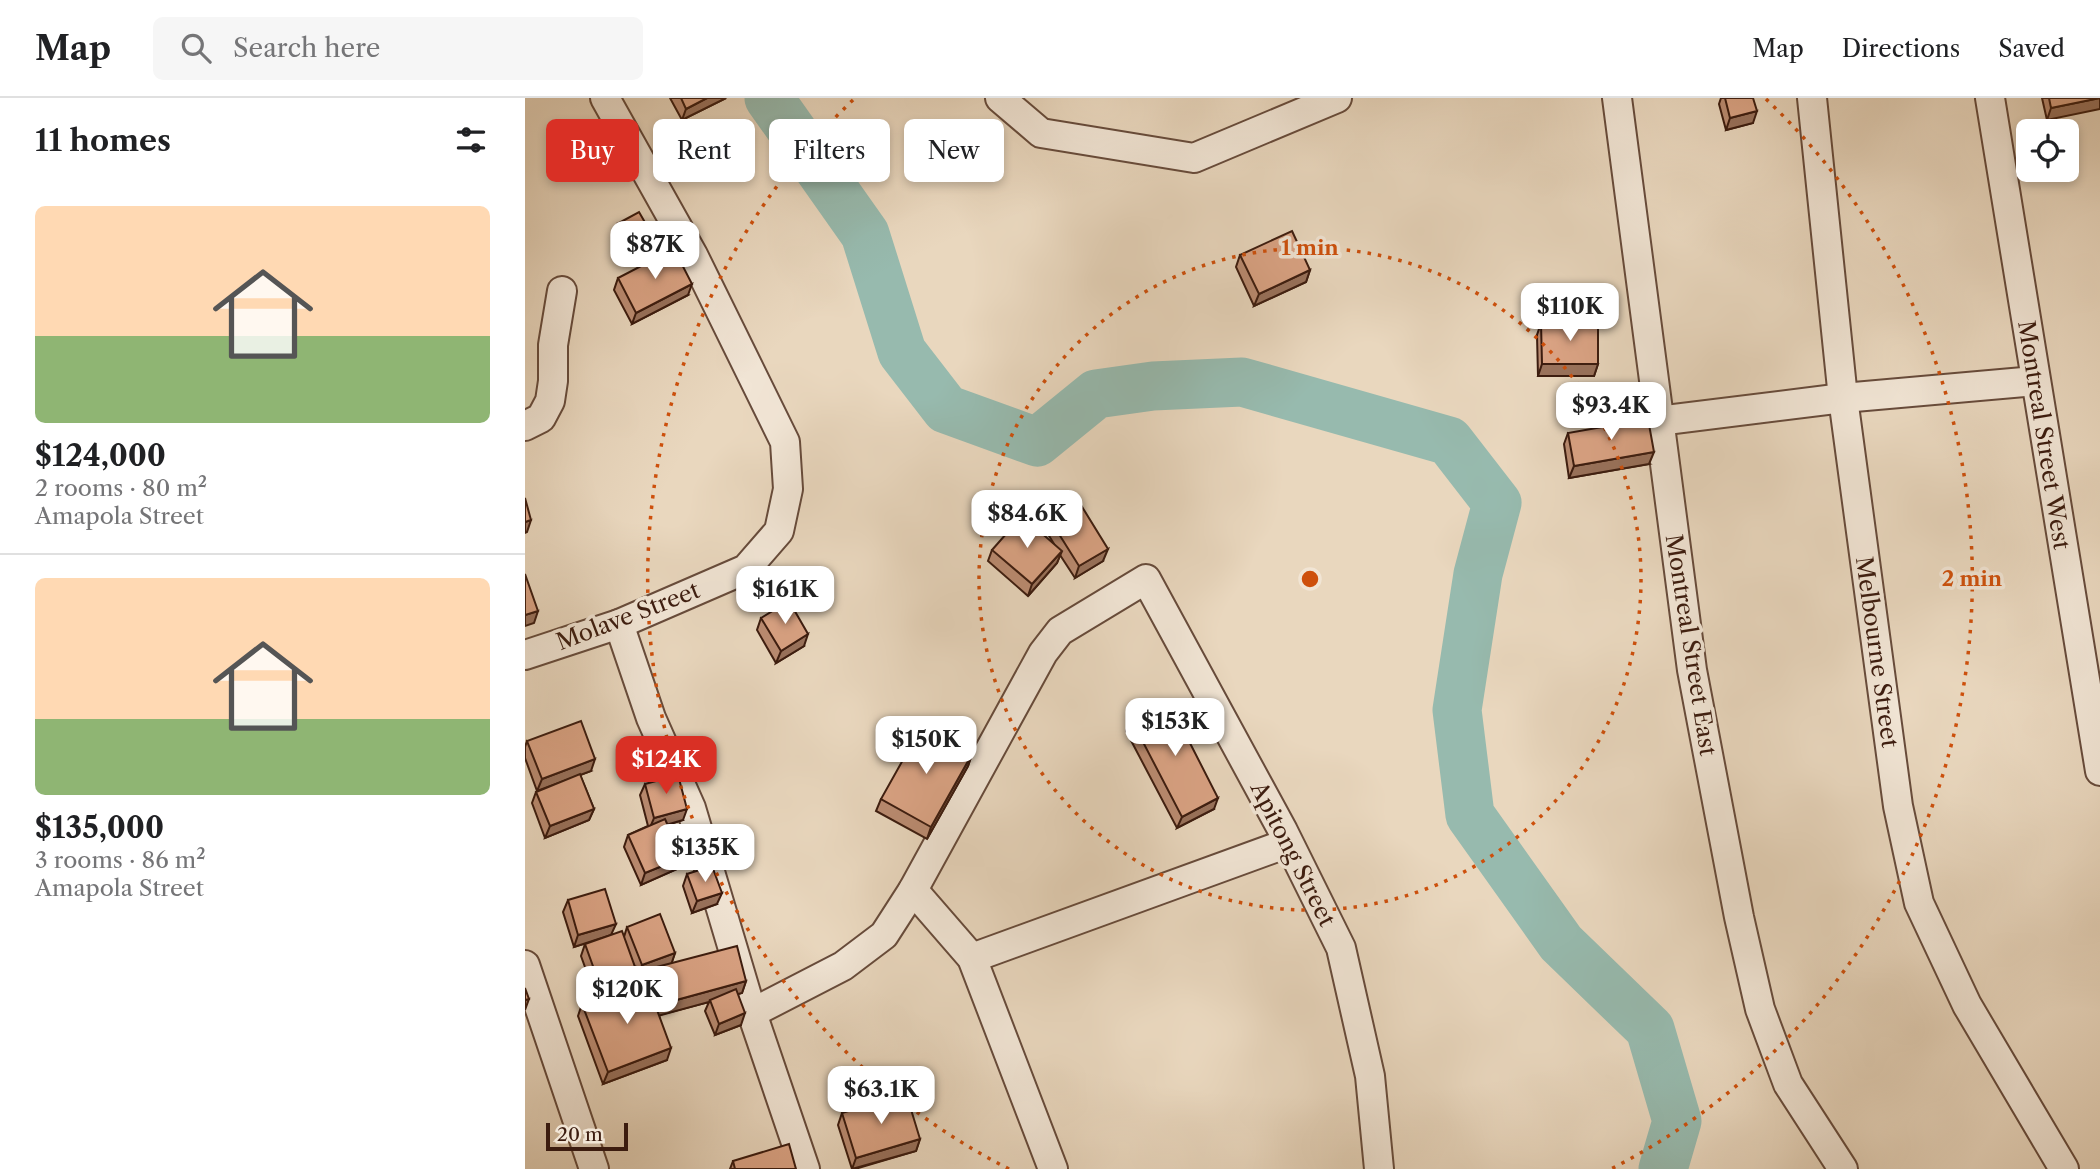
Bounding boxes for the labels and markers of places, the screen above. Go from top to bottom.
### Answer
pin: $87K [614,222,696,281]
pin: $110K [1521,284,1619,343]
pin: $93.4K [1554,382,1668,442]
pin: $84.6K [970,490,1084,550]
pin: $161K [736,566,834,626]
centre of rings [1298,567,1322,591]
pin: $153K [1126,698,1224,758]
pin: $150K [877,716,975,776]
pin: $124K [617,736,715,796]
pin: $135K [656,824,754,884]
pin: $120K [578,967,676,1026]
pin: $63.1K [824,1066,938,1126]

